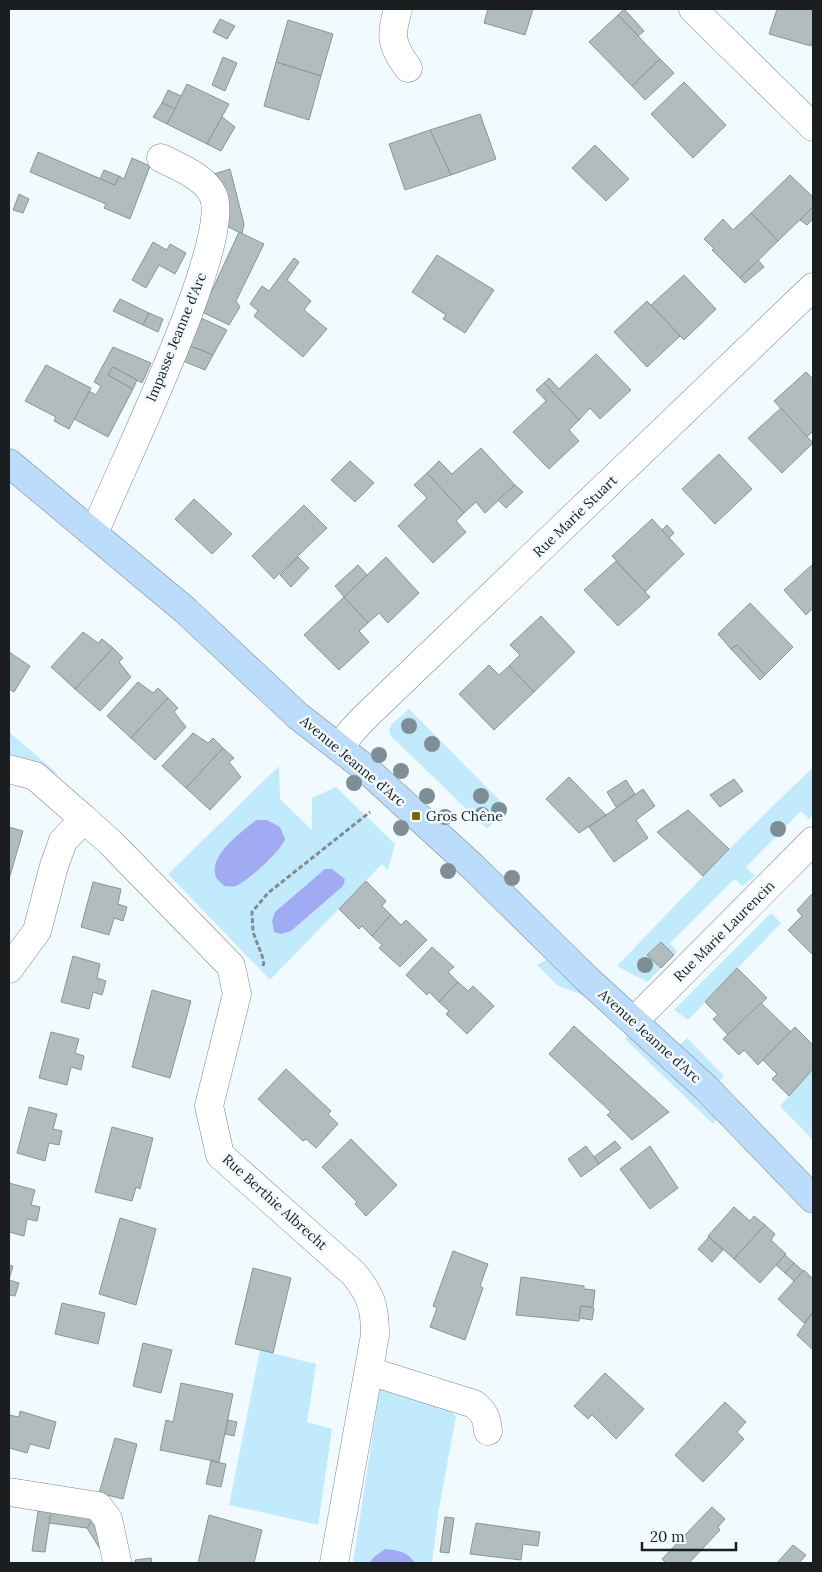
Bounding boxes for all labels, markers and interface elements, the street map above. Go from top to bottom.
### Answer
street label: Impasse Jeanne d'Arc [142,270,210,404]
street label: Rue Marie Stuart [529,471,621,561]
street label: Avenue Jeanne d'Arc [296,711,409,810]
place label: Gros Chêne [426,807,503,825]
marker: Gros Chêne [410,810,422,822]
street label: Rue Marie Laurencin [670,876,779,985]
street label: Avenue Jeanne d'Arc [594,984,705,1087]
street label: Rue Berthie Albrecht [219,1150,332,1254]
scale bar [642,1520,736,1552]
text: 20 m [650,1527,685,1546]

